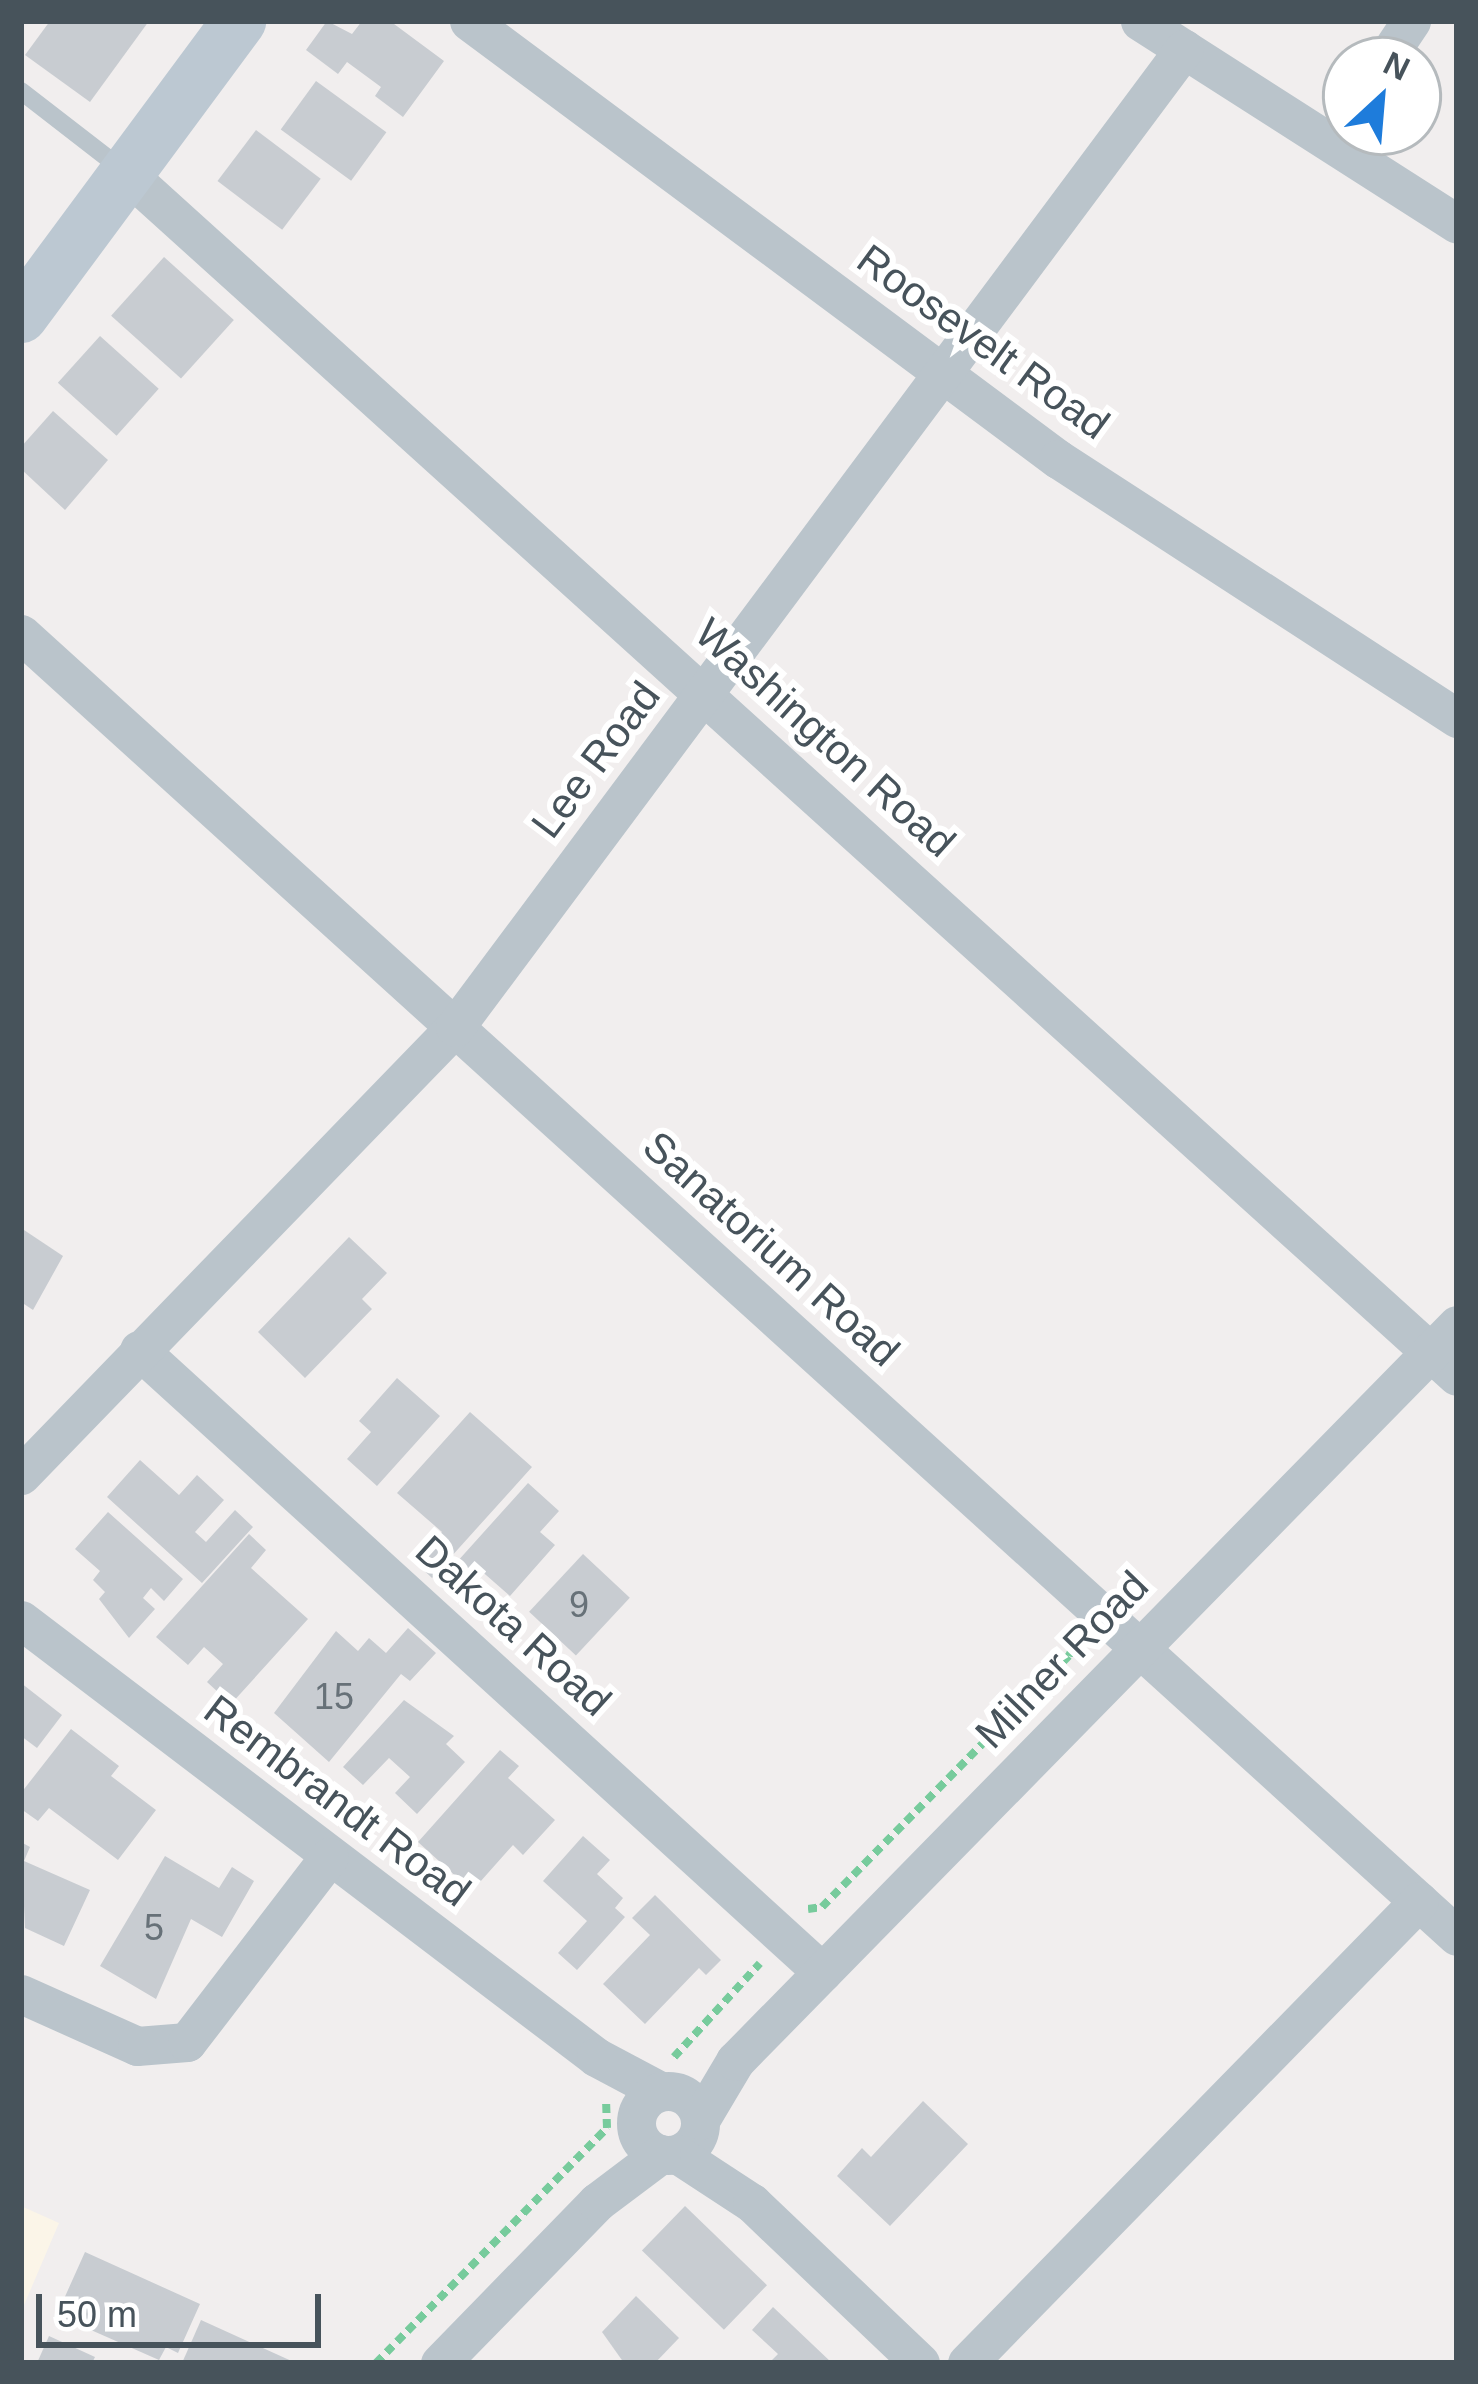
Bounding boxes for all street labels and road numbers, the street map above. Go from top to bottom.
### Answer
street label: Roosevelt Road [847,234,1119,450]
street label: Washington Road [685,608,965,868]
street label: Lee Road [521,672,671,848]
street label: Sanatorium Road [633,1121,909,1377]
street label: Dakota Road [405,1525,621,1727]
street label: Milner Road [965,1561,1159,1759]
street label: Rembrandt Road [194,1685,480,1917]

